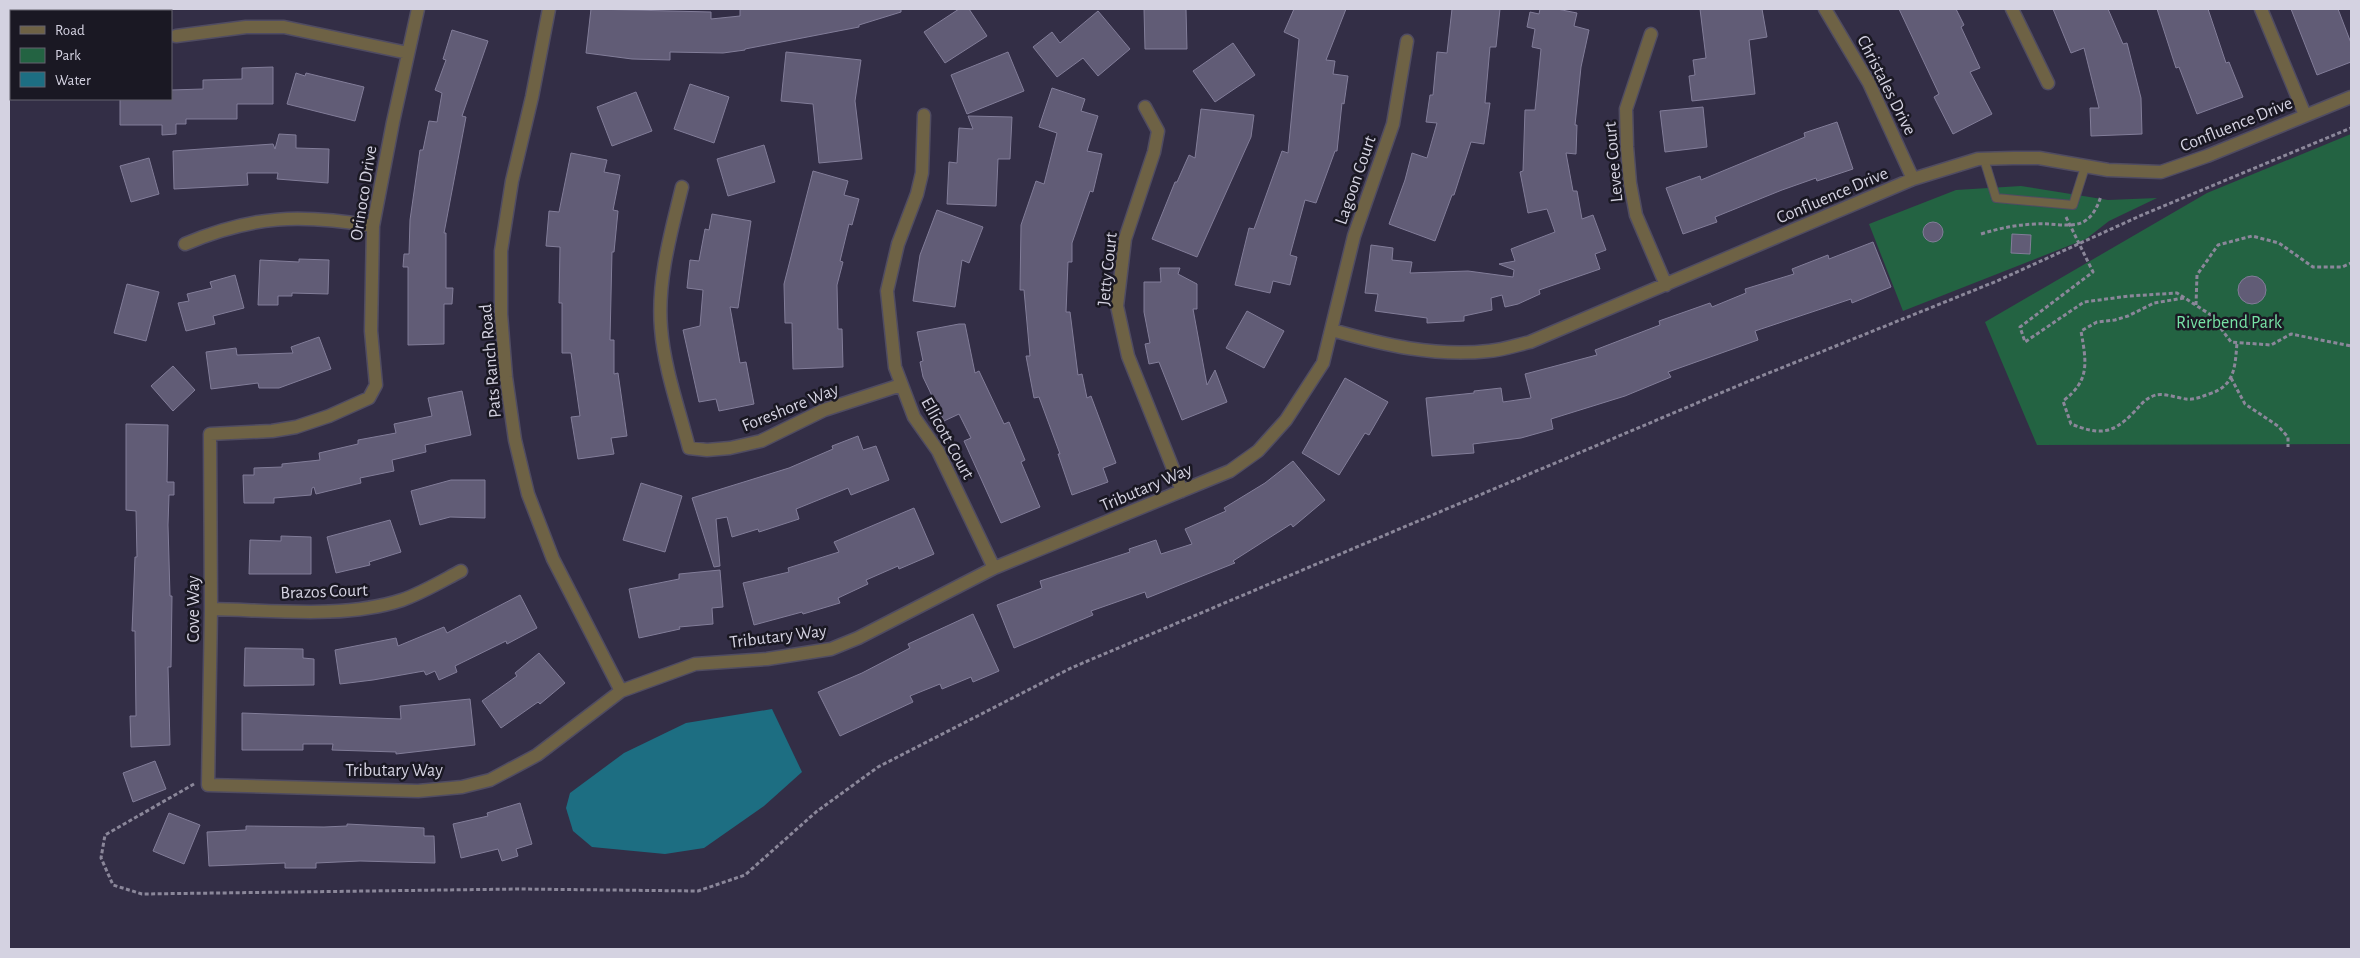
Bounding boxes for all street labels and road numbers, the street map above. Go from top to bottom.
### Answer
street label: Christales Drive [1853,33,1919,138]
street label: Confluence Drive [2178,94,2295,156]
street label: Levee Court [1601,121,1626,203]
street label: Lagoon Court [1332,133,1380,227]
street label: Orinoco Drive [348,144,380,242]
street label: Confluence Drive [1774,164,1891,228]
street label: Jetty Court [1095,231,1121,307]
street label: Pats Ranch Road [477,303,505,419]
street label: Foreshore Way [739,380,842,435]
street label: Ellicott Court [917,395,977,483]
street label: Tributary Way [1098,460,1195,515]
street label: Cove Way [185,575,203,643]
street label: Brazos Court [280,581,368,603]
street label: Tributary Way [729,622,828,652]
street label: Tributary Way [345,762,443,780]

